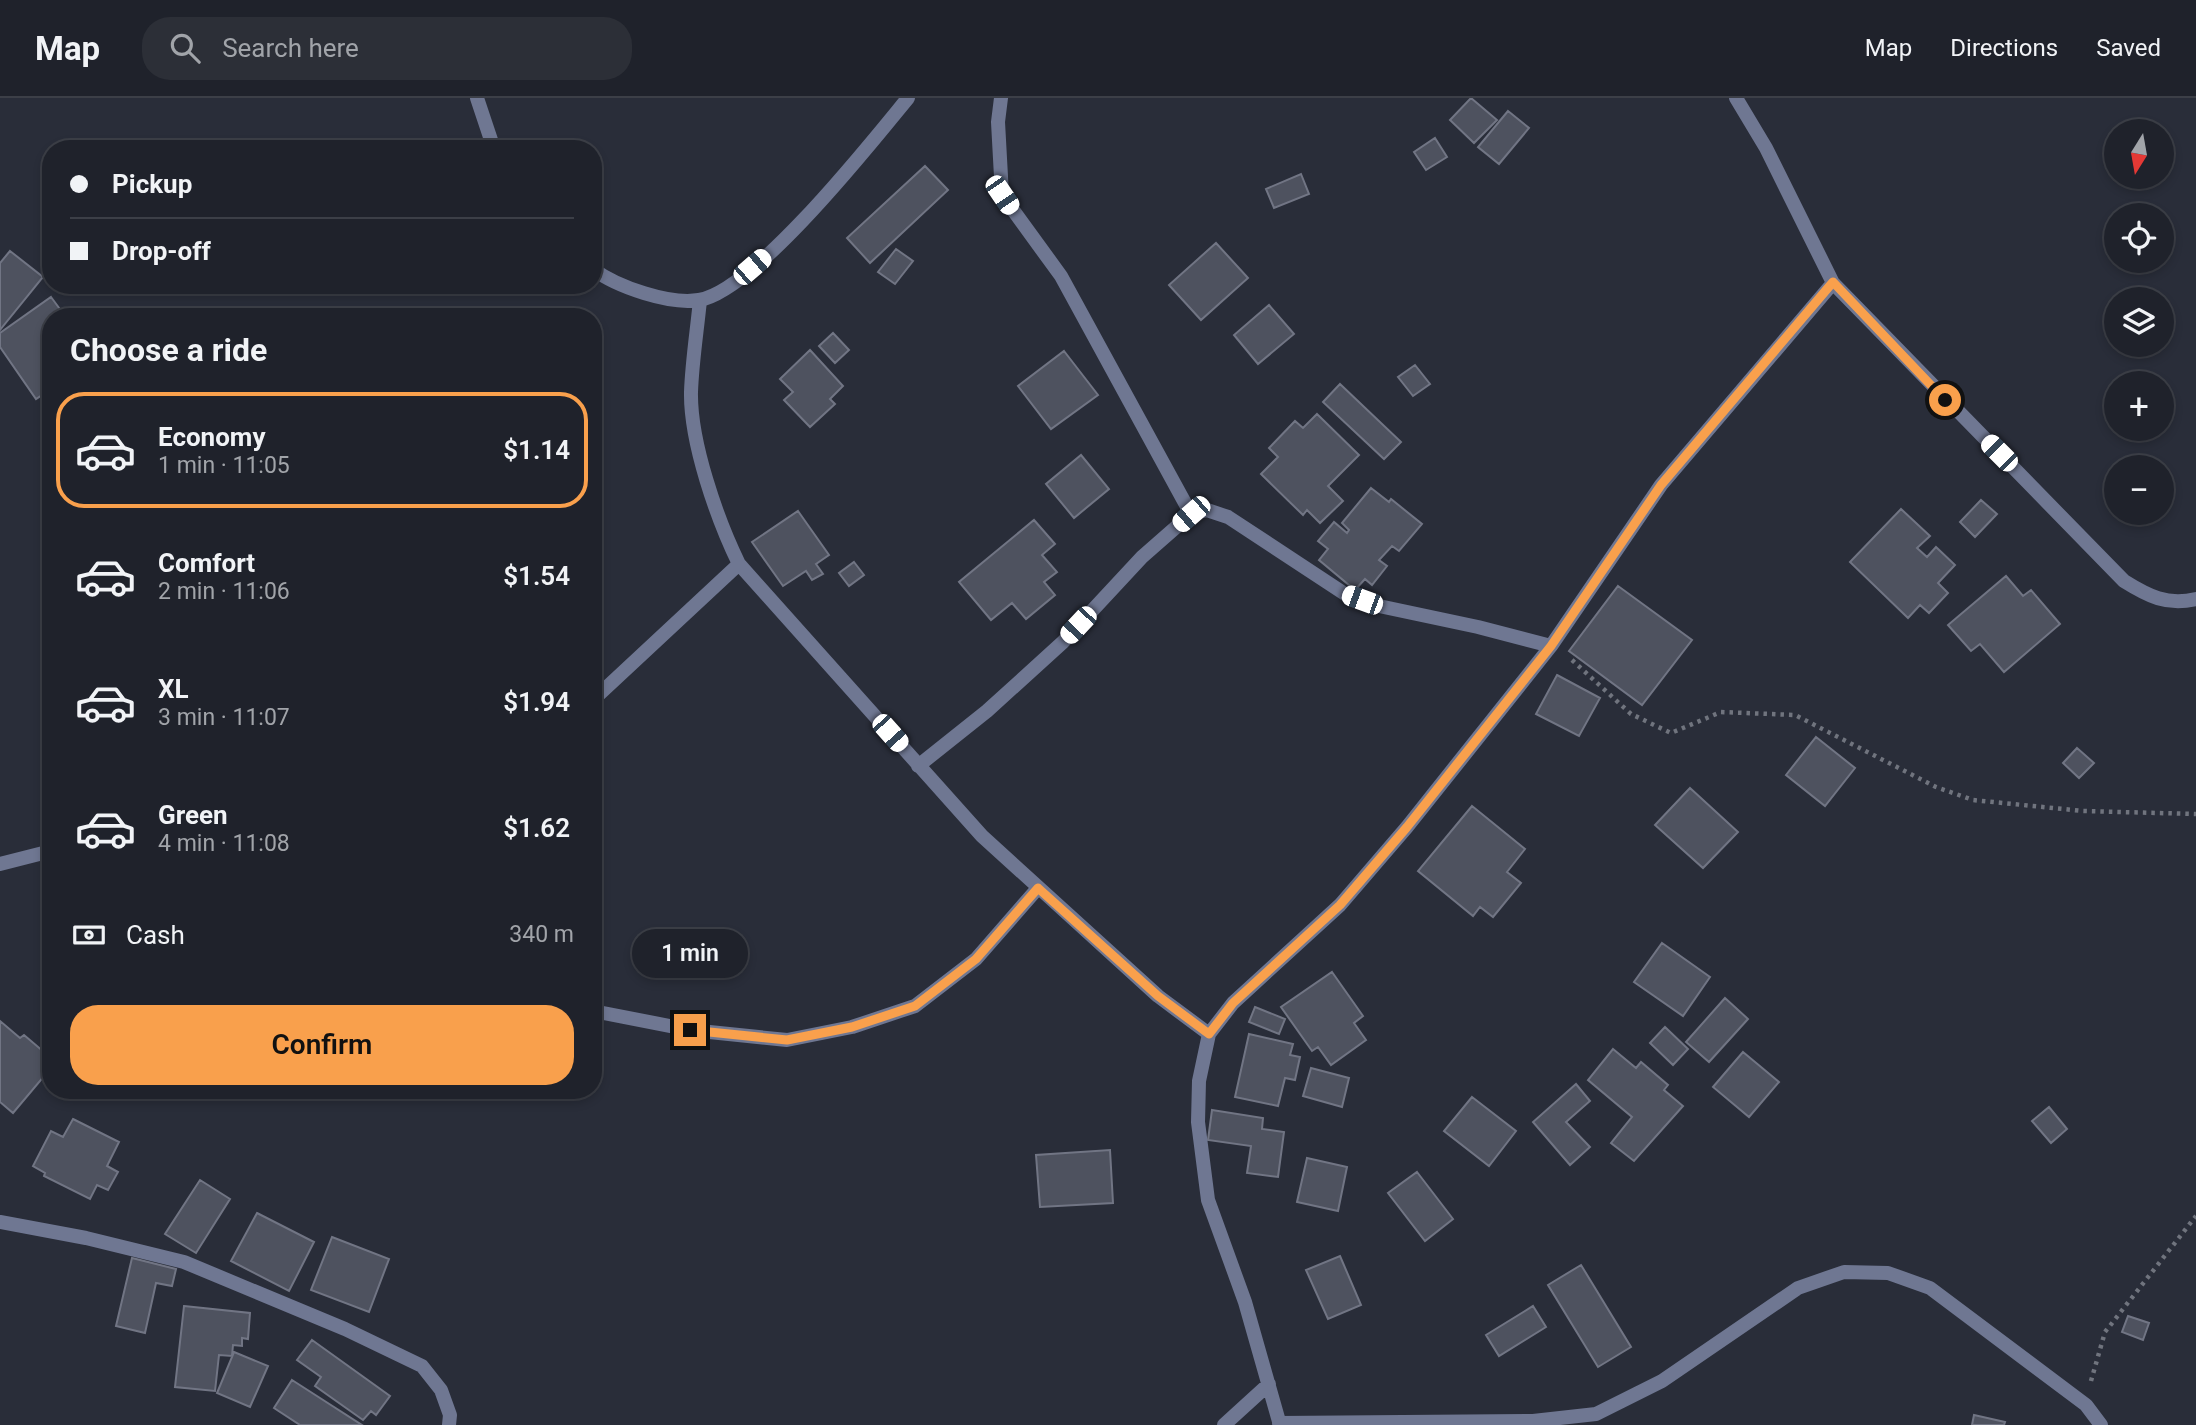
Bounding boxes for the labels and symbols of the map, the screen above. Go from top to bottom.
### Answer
north arrow [2104,119,2174,189]
car [982,172,1023,218]
car [730,245,775,289]
route start [1929,384,1961,416]
car [1977,431,2022,475]
car [1169,492,1214,536]
car [1339,583,1386,617]
car [1056,602,1101,648]
car [869,710,912,756]
callout: 1 min [632,928,748,978]
route end [674,1014,706,1046]

